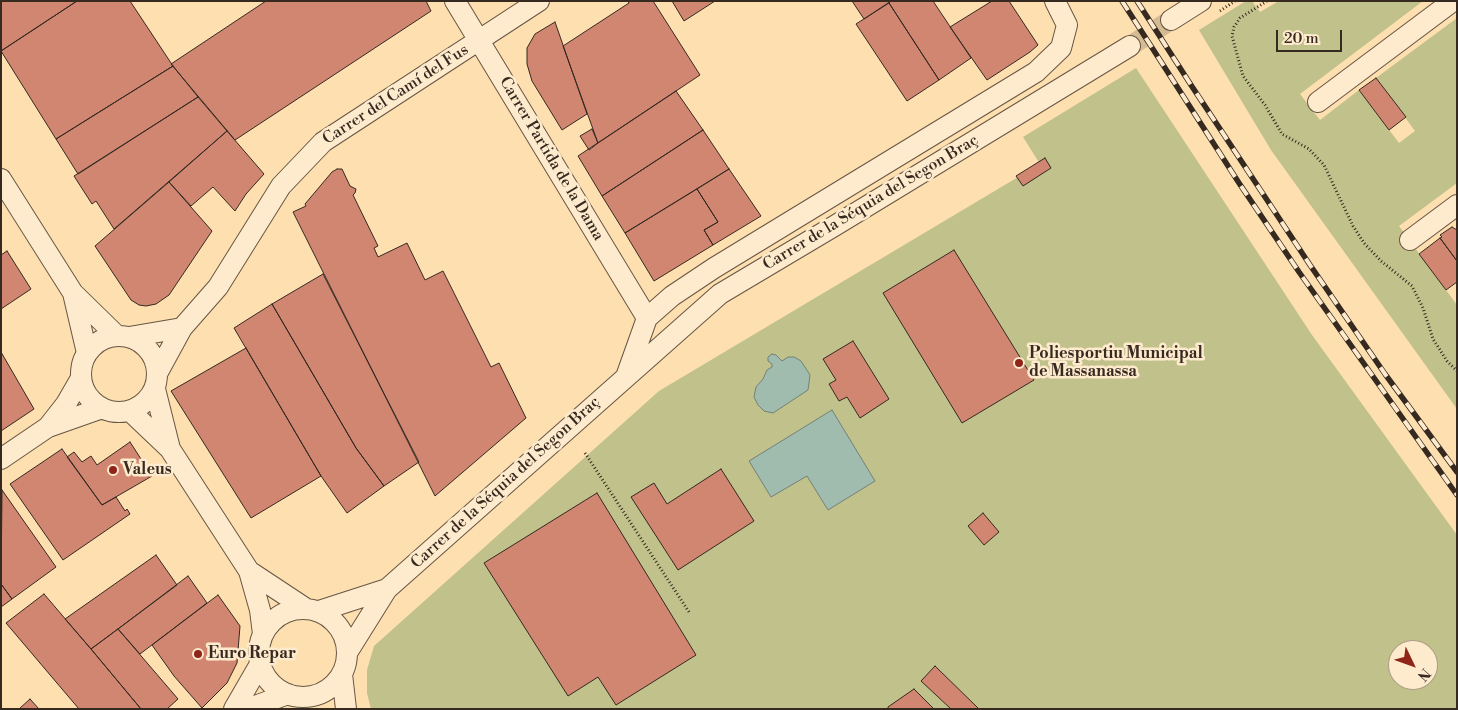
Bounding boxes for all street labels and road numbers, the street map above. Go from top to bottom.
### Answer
street label: Carrer del Camí del Fus [319,41,473,149]
street label: Carrer Partida de la Dama [494,74,608,244]
street label: Carrer de la Séquia del Segon Braç [760,131,982,275]
street label: Carrer de la Séquia del Segon Braç [408,393,604,573]

